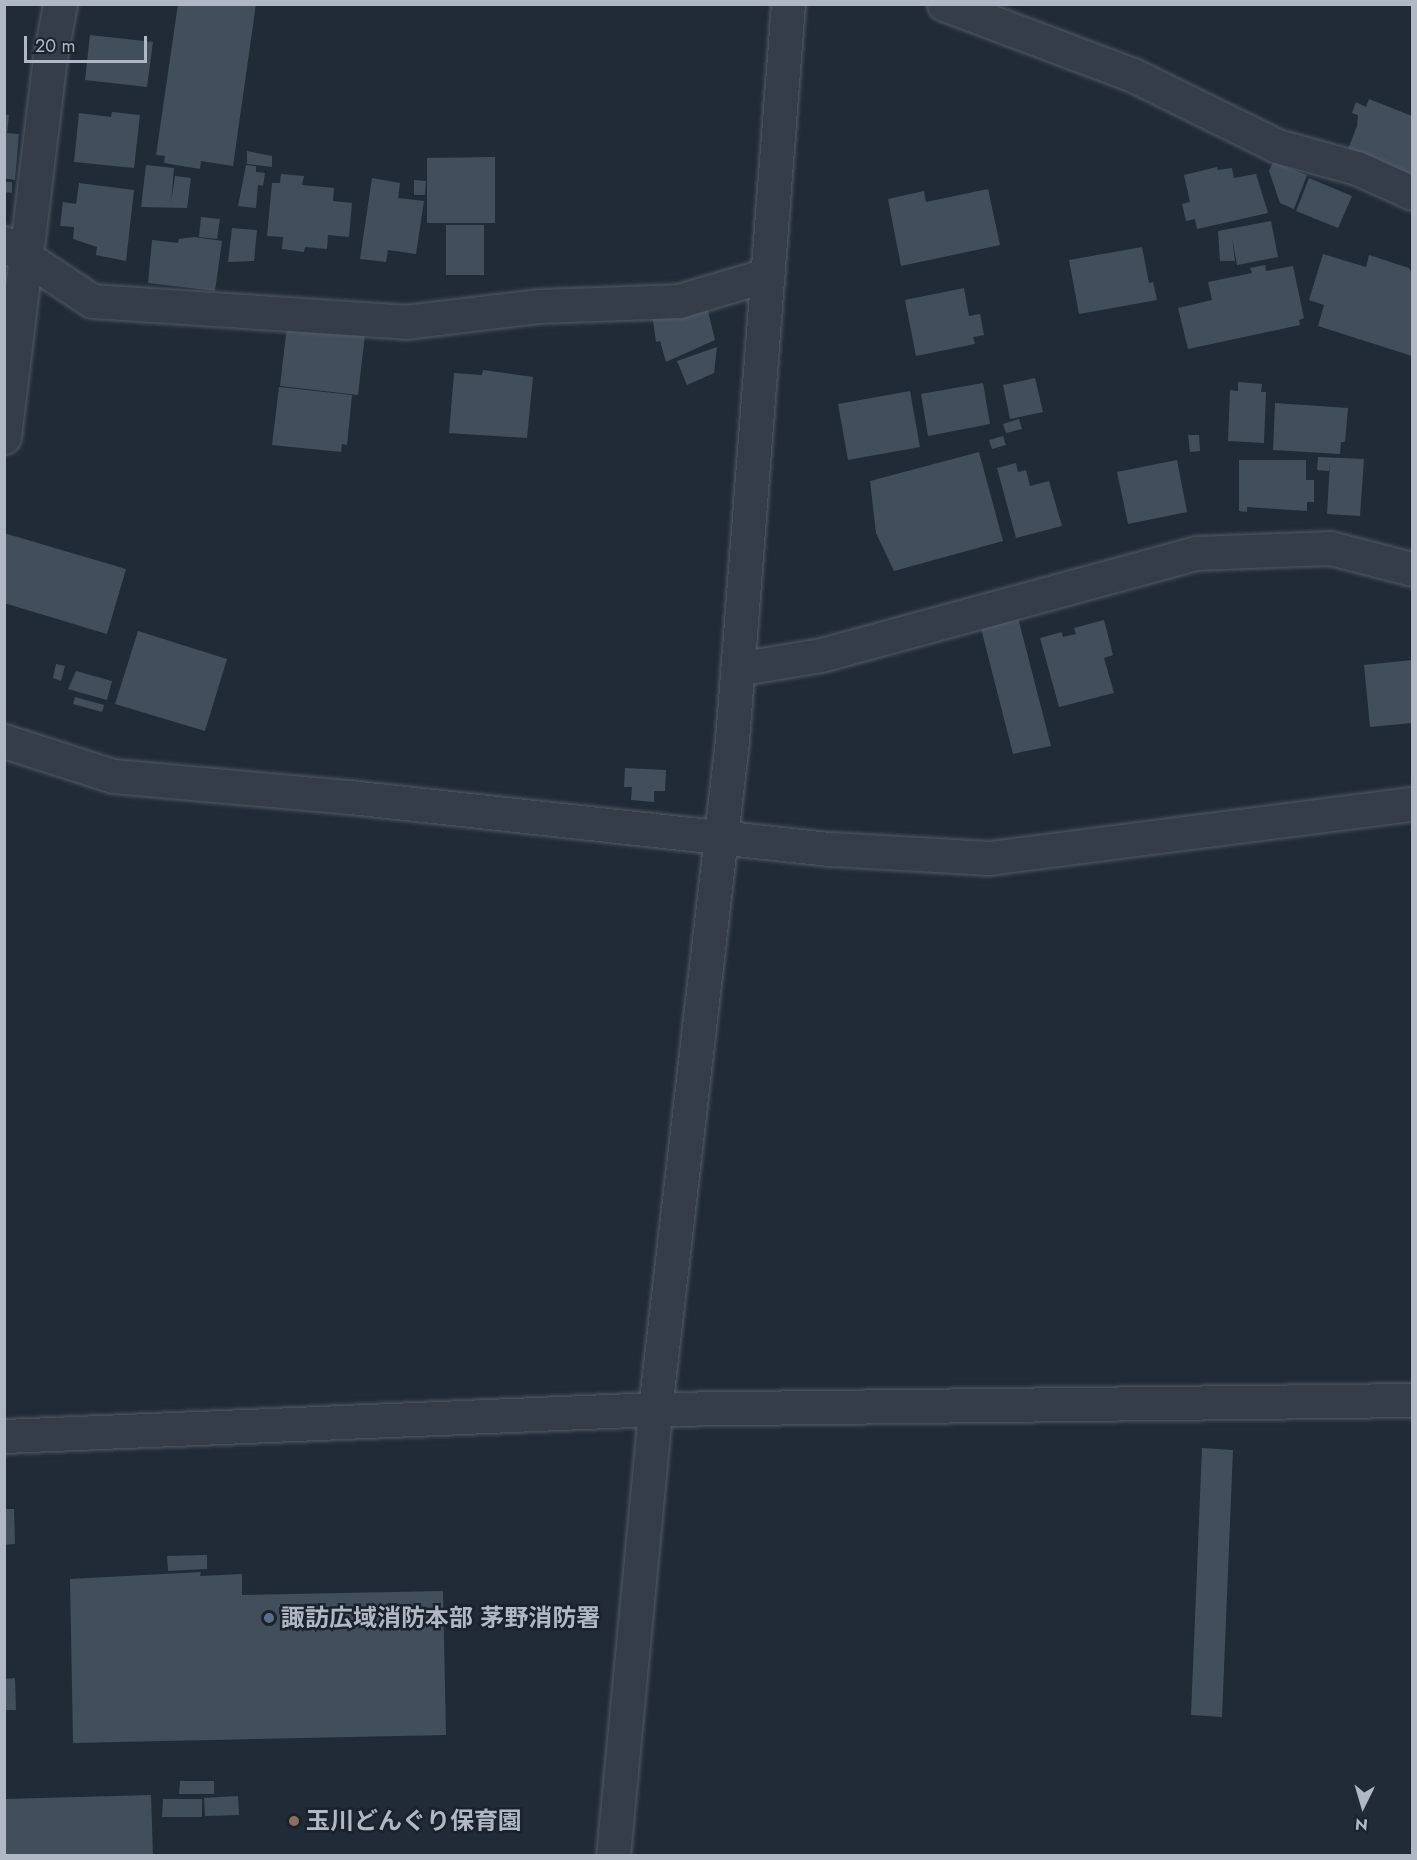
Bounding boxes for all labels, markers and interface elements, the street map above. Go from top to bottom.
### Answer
scale bar [27,24,150,62]
text: 20 m [35,33,75,59]
place label: 諏訪広域消防本部 茅野消防署 [281,1604,600,1632]
marker: 諏訪広域消防本部 茅野消防署 [262,1611,276,1625]
north arrow [1333,1776,1393,1836]
place label: 玉川どんぐり保育園 [306,1807,522,1835]
text: N [1354,1812,1369,1836]
marker: 玉川どんぐり保育園 [287,1814,301,1828]

